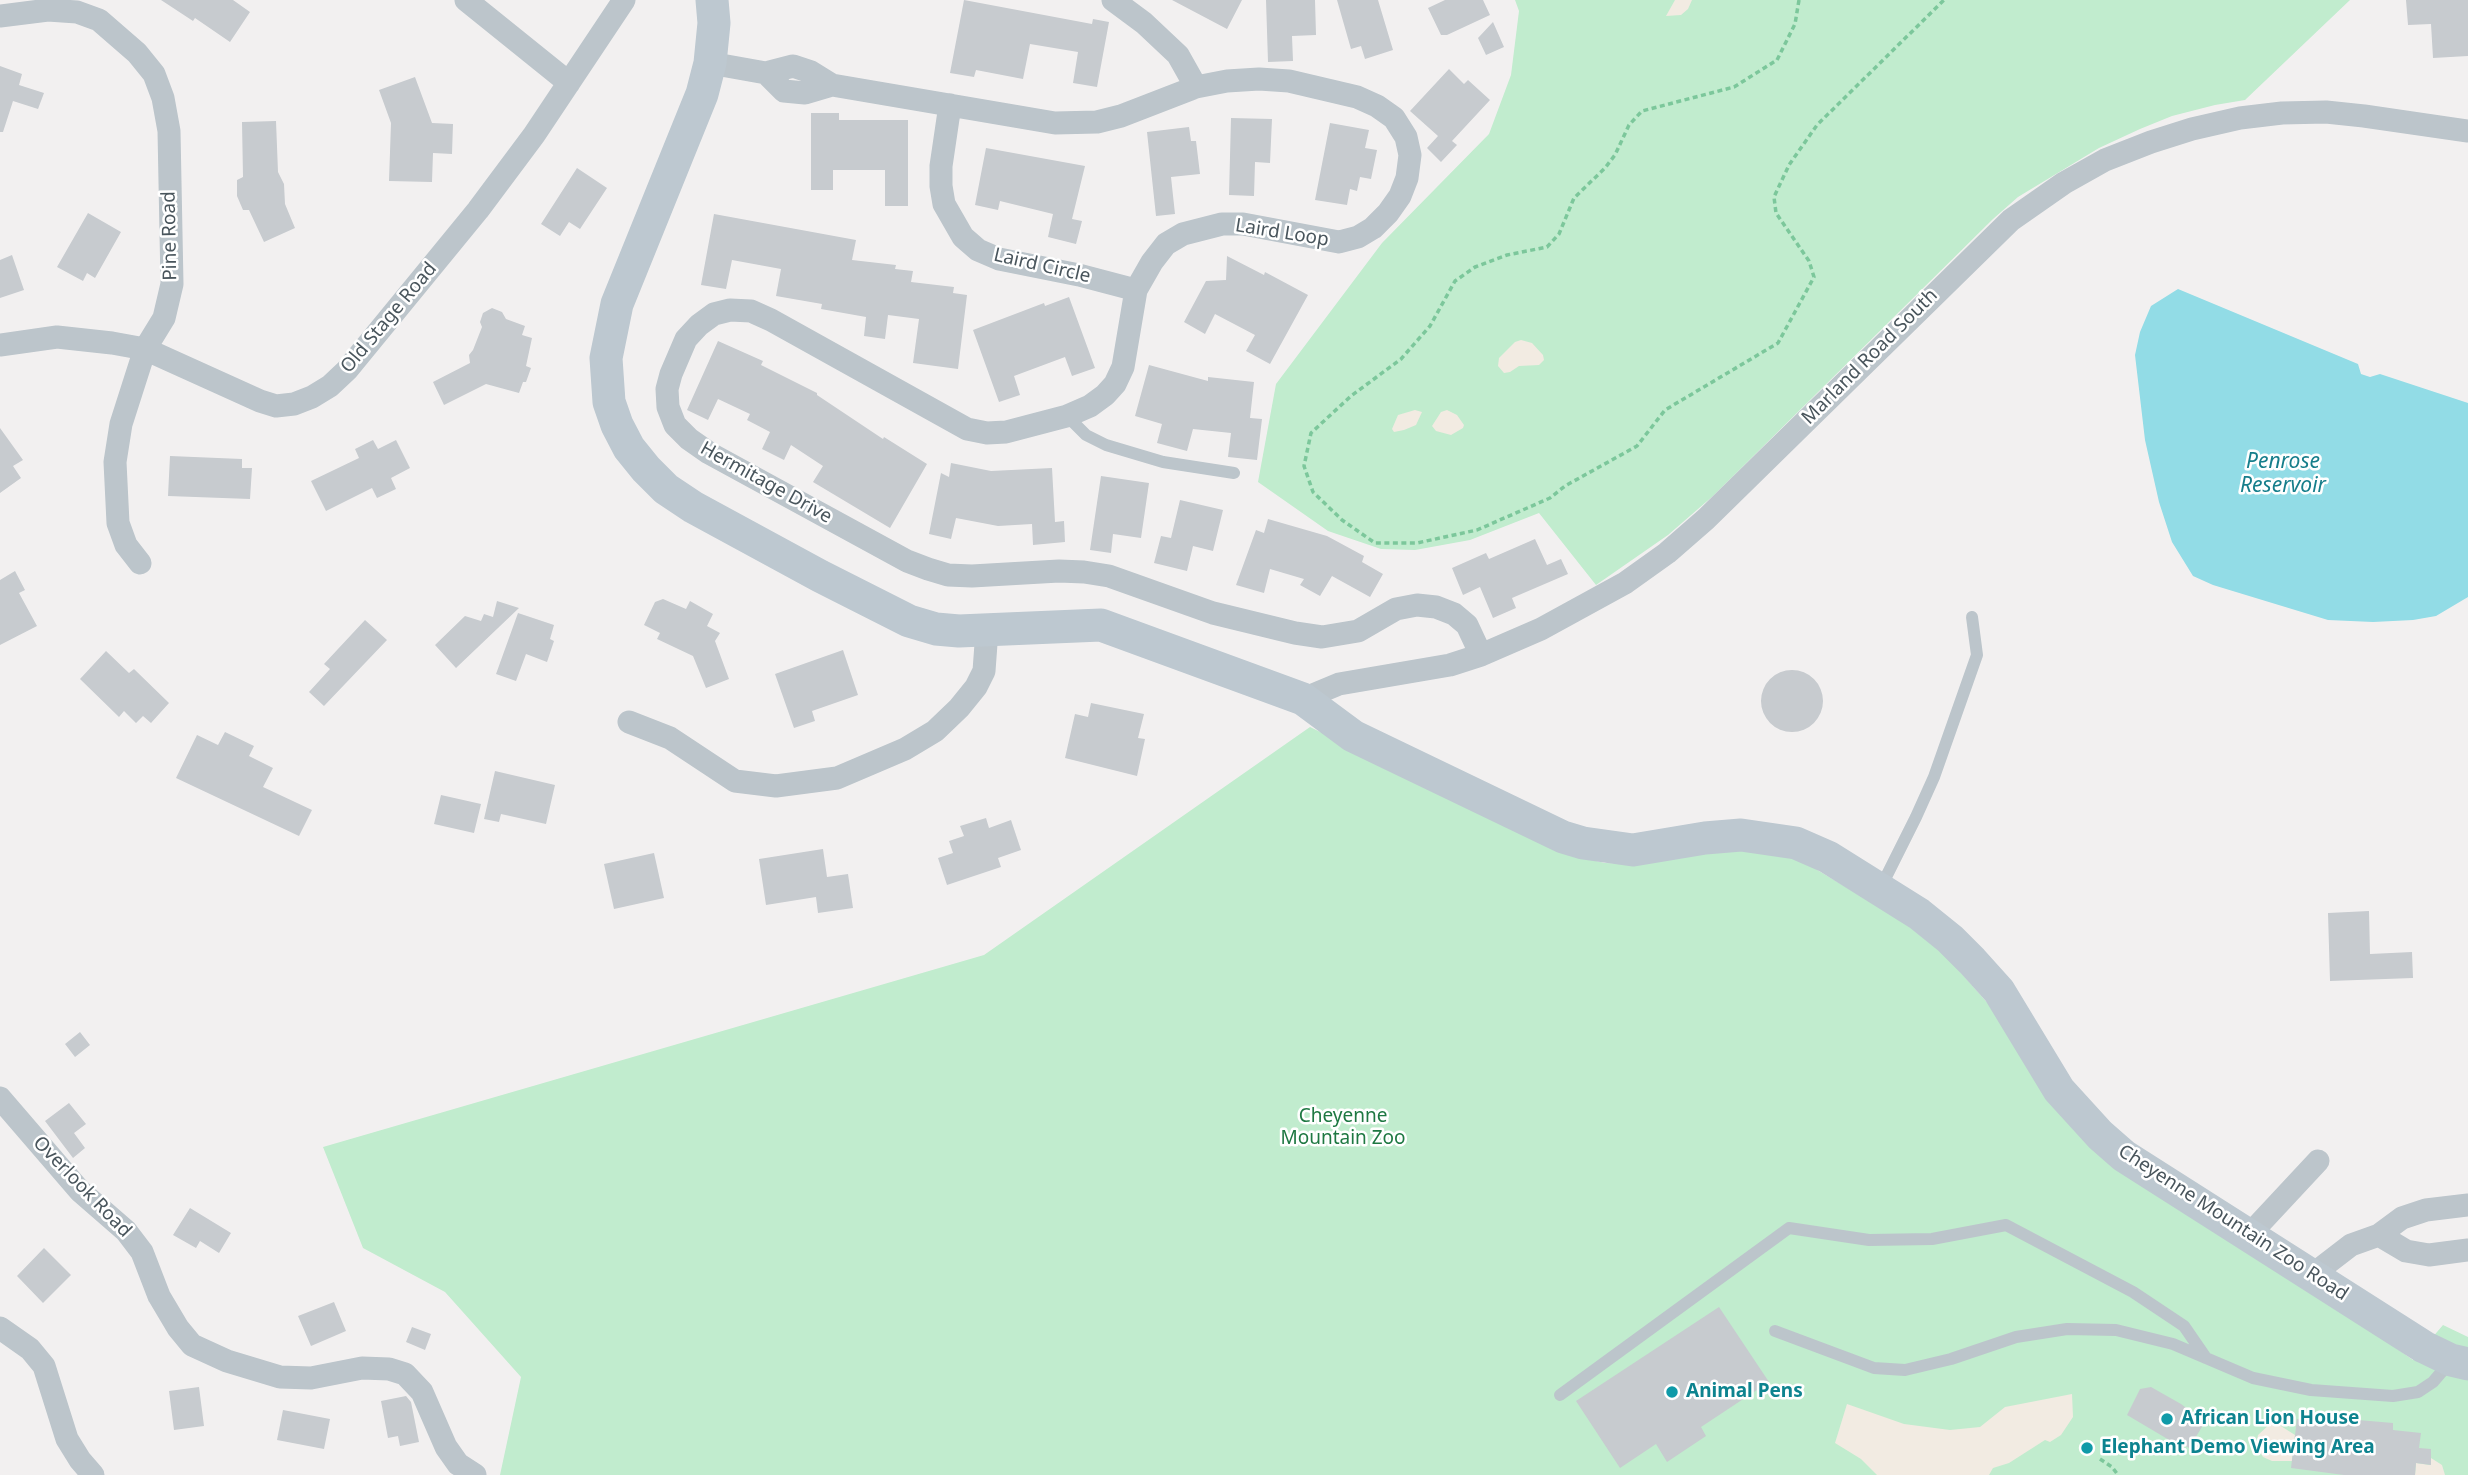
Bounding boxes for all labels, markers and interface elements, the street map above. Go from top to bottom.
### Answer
street label: Pine Road [158,191,182,281]
street label: Laird Loop [1234,214,1330,252]
street label: Laird Circle [991,244,1093,288]
street label: Old Stage Road [336,258,442,378]
street label: Marland Road South [1797,284,1943,430]
street label: Hermitage Drive [696,437,836,529]
water label: Penrose Reservoir [2240,449,2326,499]
park label: Cheyenne Mountain Zoo [1280,1106,1406,1150]
street label: Overlook Road [28,1132,136,1242]
street label: Cheyenne Mountain Zoo Road [2114,1140,2352,1306]
place label: Animal Pens [1686,1381,1803,1403]
marker: Animal Pens [1664,1384,1680,1400]
place label: African Lion House [2181,1408,2359,1430]
marker: African Lion House [2159,1411,2175,1427]
place label: Elephant Demo Viewing Area [2101,1437,2375,1459]
marker: Elephant Demo Viewing Area [2079,1440,2095,1456]

